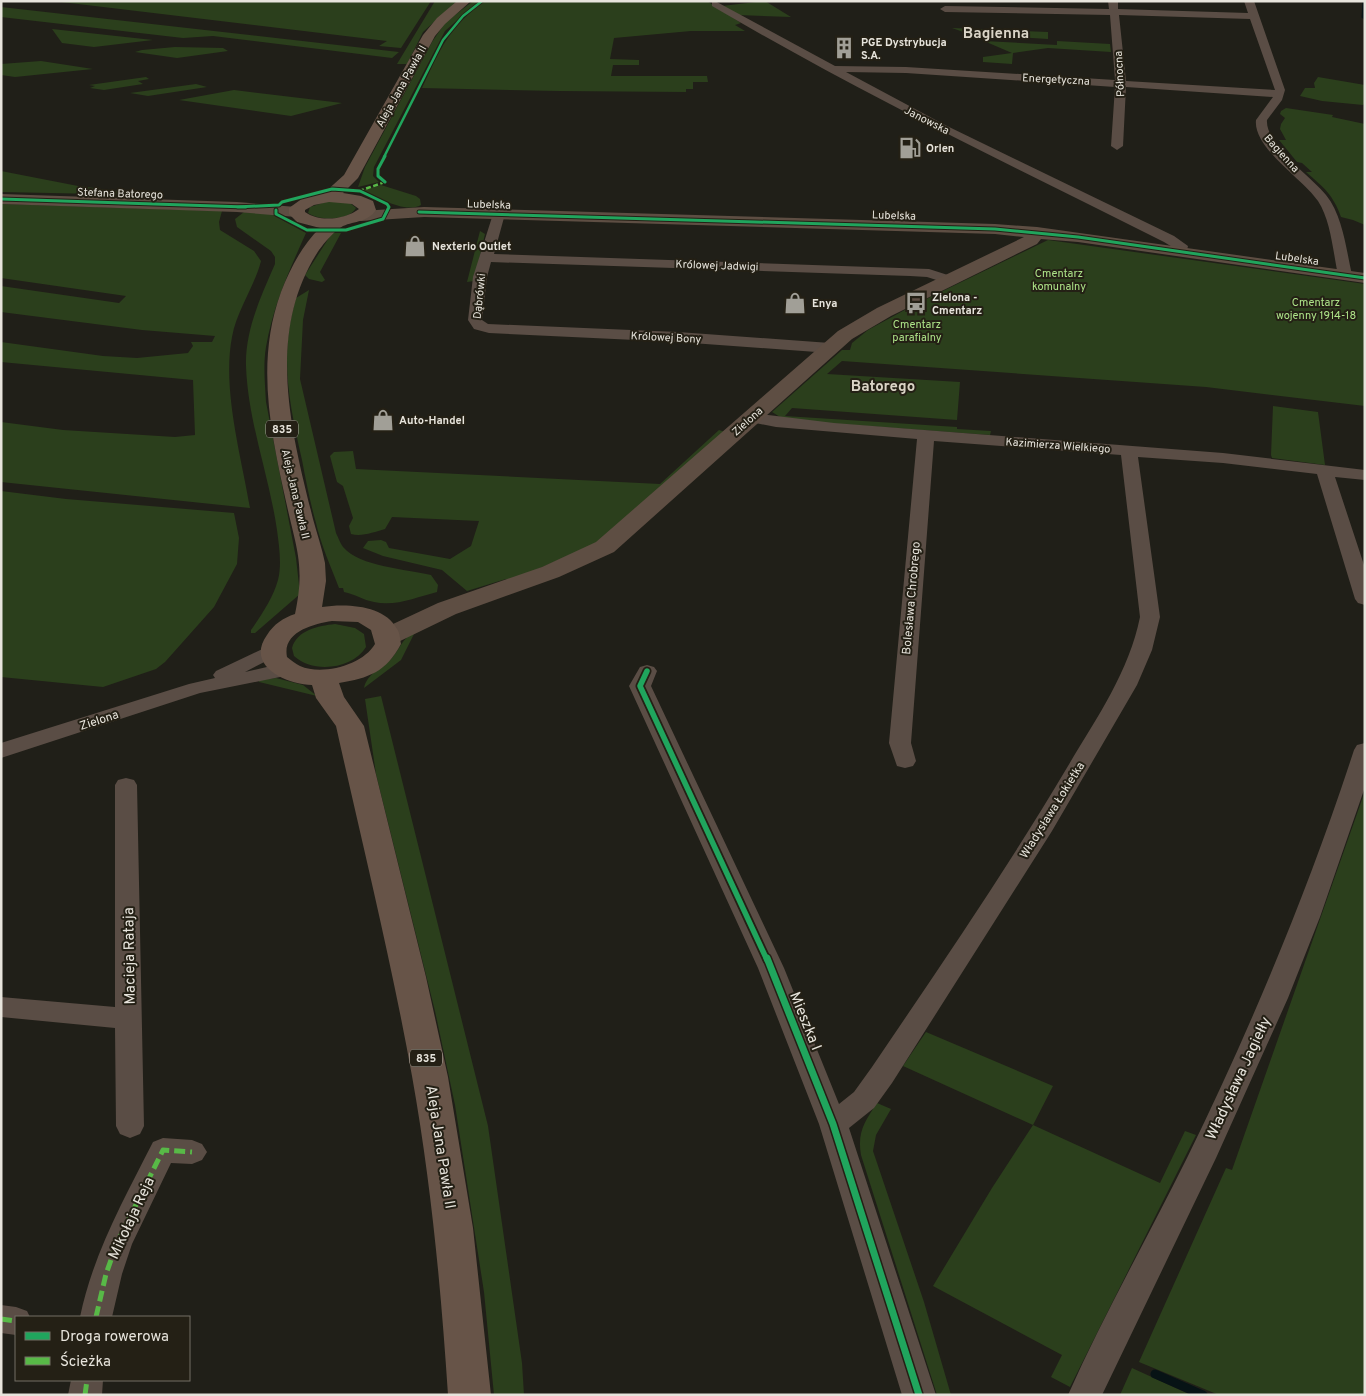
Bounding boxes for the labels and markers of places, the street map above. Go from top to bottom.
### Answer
building icon: PGE Dystrybucja S.A. [831,35,857,61]
place label: PGE Dystrybucja S.A. [861,36,947,63]
fuel station icon: Orlen [897,135,923,161]
place label: Orlen [926,142,954,156]
shop icon: Nexterio Outlet [402,233,428,259]
place label: Nexterio Outlet [432,240,511,254]
shop icon: Enya [782,290,808,316]
bus stop icon: Zielona - Cmentarz [903,290,929,316]
place label: Zielona - Cmentarz [932,291,982,318]
place label: Enya [812,297,837,311]
shop icon: Auto-Handel [370,407,396,433]
place label: Auto-Handel [399,414,465,428]

